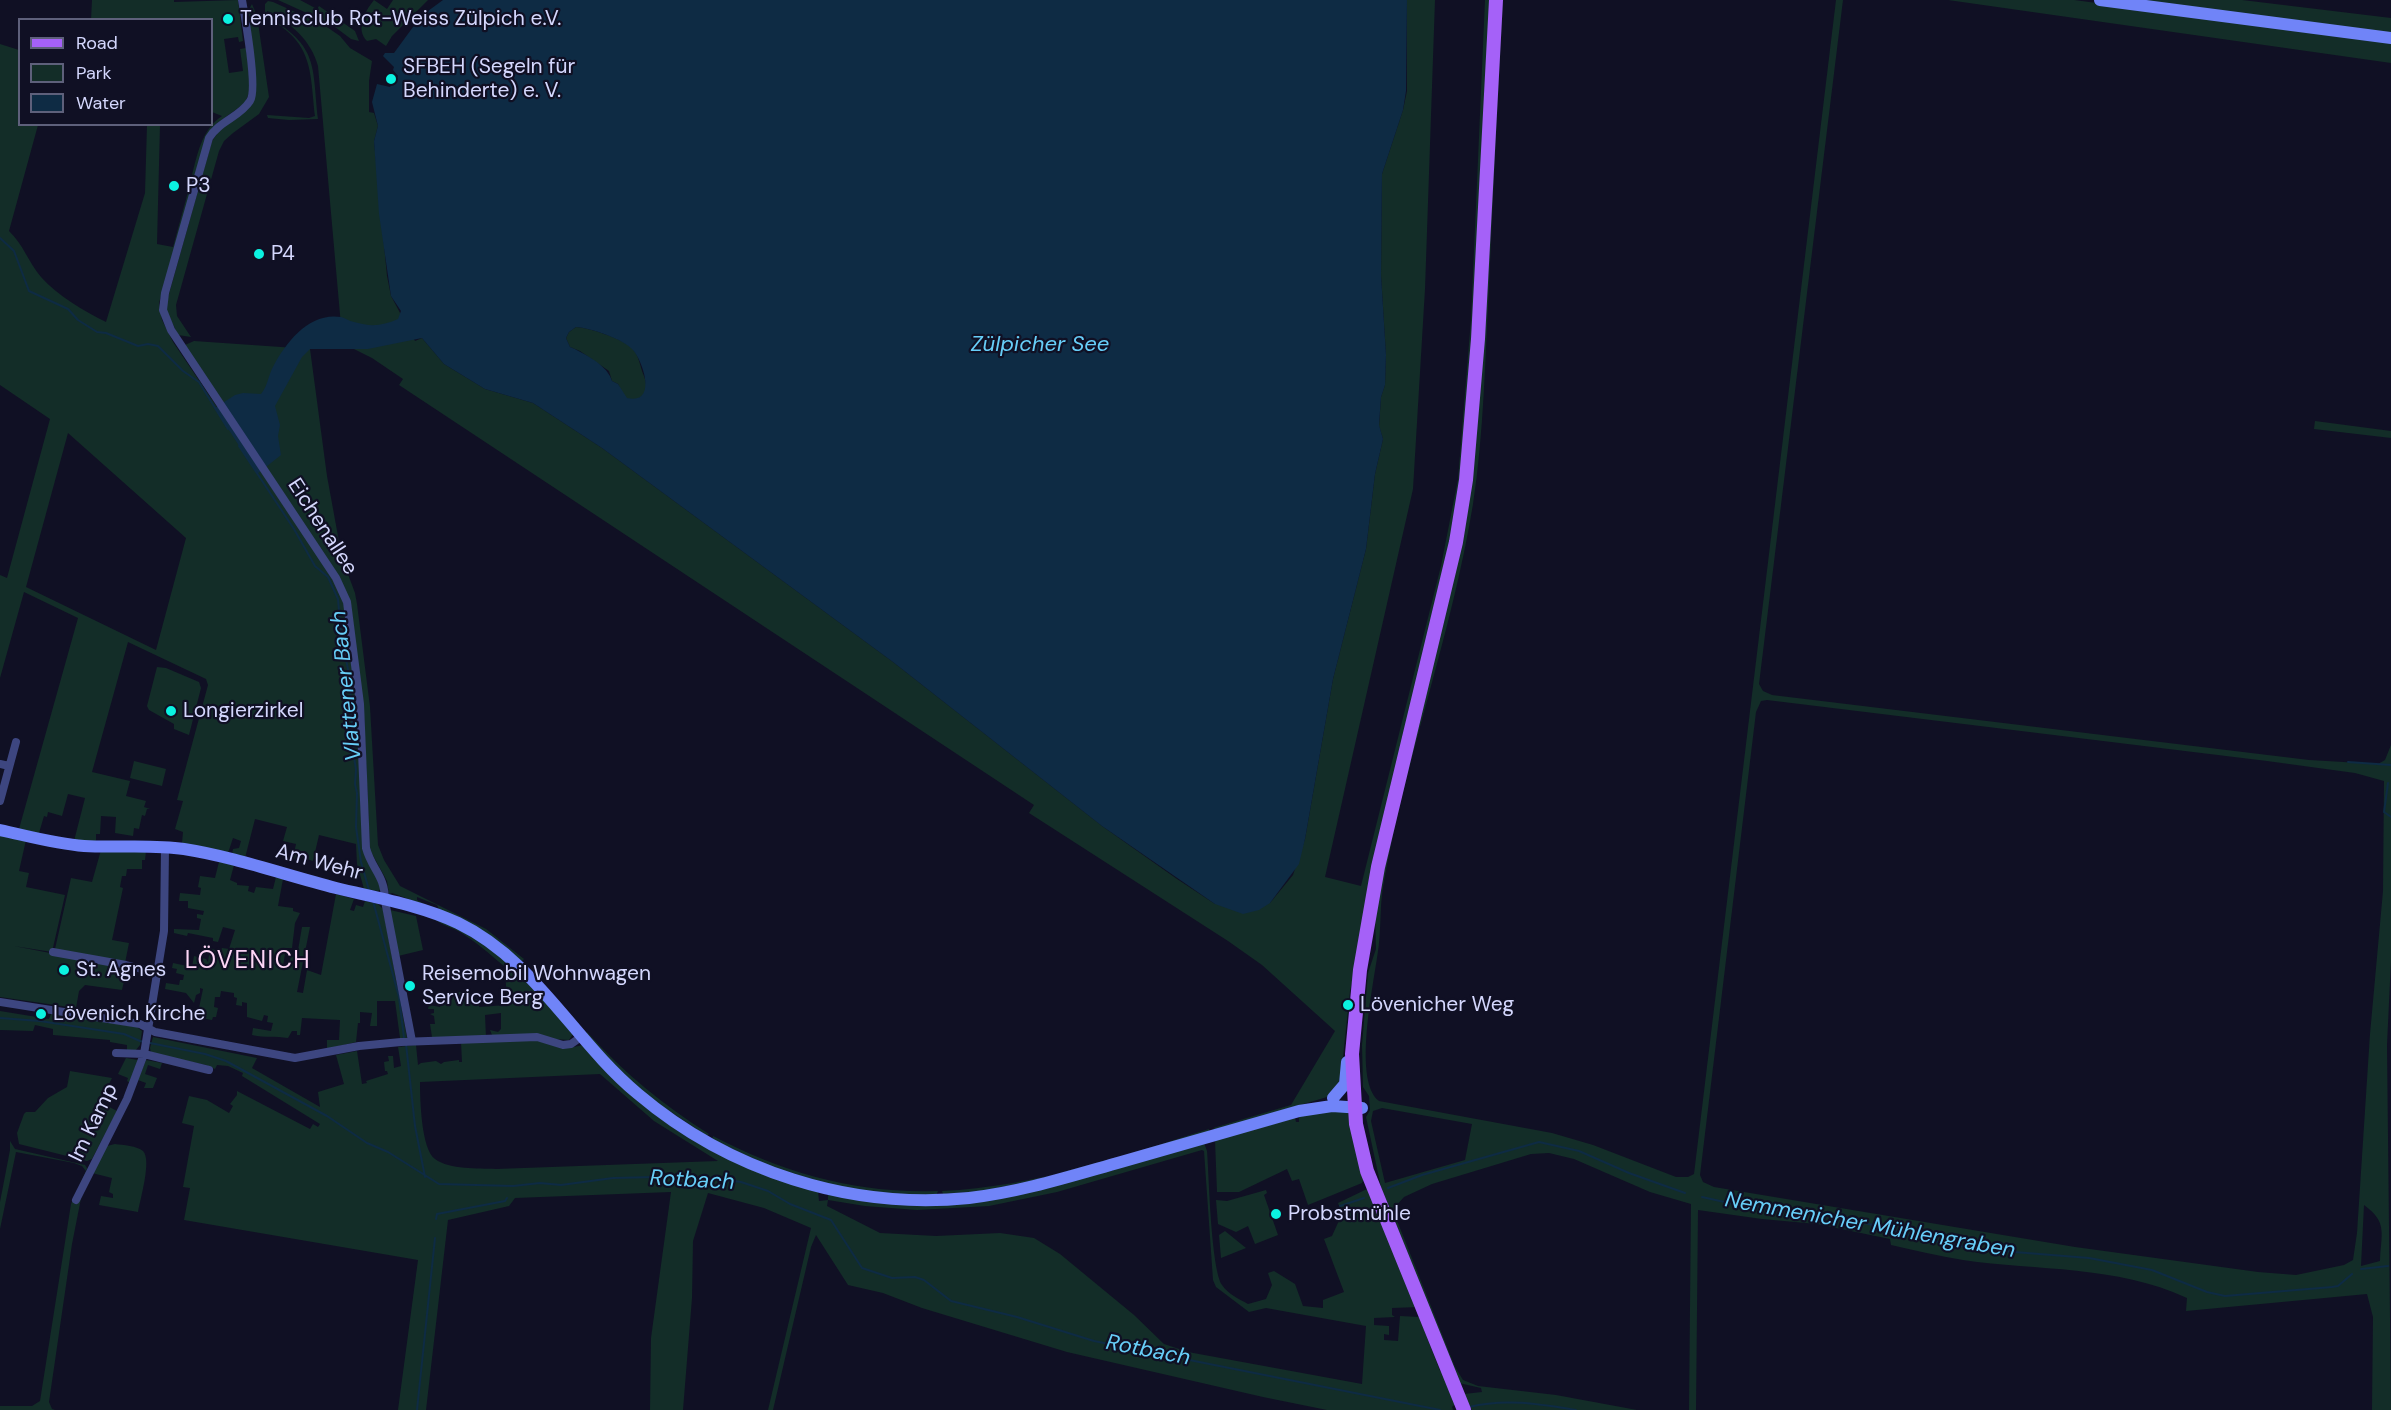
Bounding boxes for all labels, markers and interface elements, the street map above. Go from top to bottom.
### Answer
place label: Tennisclub Rot-Weiss Zülpich e.V. [240,6,561,32]
marker: Tennisclub Rot-Weiss Zülpich e.V. [221,12,235,26]
legend [18,18,213,126]
text: Road [76,31,118,55]
place label: SFBEH (Segeln für Behinderte) e. V. [403,54,575,104]
text: Park [76,61,112,85]
marker: SFBEH (Segeln für Behinderte) e. V. [384,72,398,86]
text: Water [76,91,126,115]
place label: P3 [186,173,211,199]
marker: P3 [167,179,181,193]
place label: P4 [271,241,295,267]
marker: P4 [252,247,266,261]
water label: Zülpicher See [971,332,1109,358]
street label: Eichenallee [282,474,362,580]
water label: Vlattener Bach [326,609,368,763]
place label: Longierzirkel [183,698,303,724]
marker: Longierzirkel [164,704,178,718]
street label: Am Wehr [273,839,365,887]
district label: LÖVENICH [185,948,311,976]
place label: St. Agnes [76,957,166,983]
place label: Reisemobil Wohnwagen Service Berg [422,961,651,1011]
marker: St. Agnes [57,963,71,977]
marker: Reisemobil Wohnwagen Service Berg [403,979,417,993]
place label: Lövenicher Weg [1360,992,1514,1018]
marker: Lövenicher Weg [1341,998,1355,1012]
place label: Lövenich Kirche [53,1001,205,1027]
marker: Lövenich Kirche [34,1007,48,1021]
street label: Im Kamp [64,1080,124,1166]
water label: Rotbach [649,1166,735,1196]
water label: Nemmenicher Mühlengraben [1723,1187,2017,1265]
place label: Probstmühle [1288,1201,1411,1227]
marker: Probstmühle [1269,1207,1283,1221]
water label: Rotbach [1104,1330,1192,1372]

